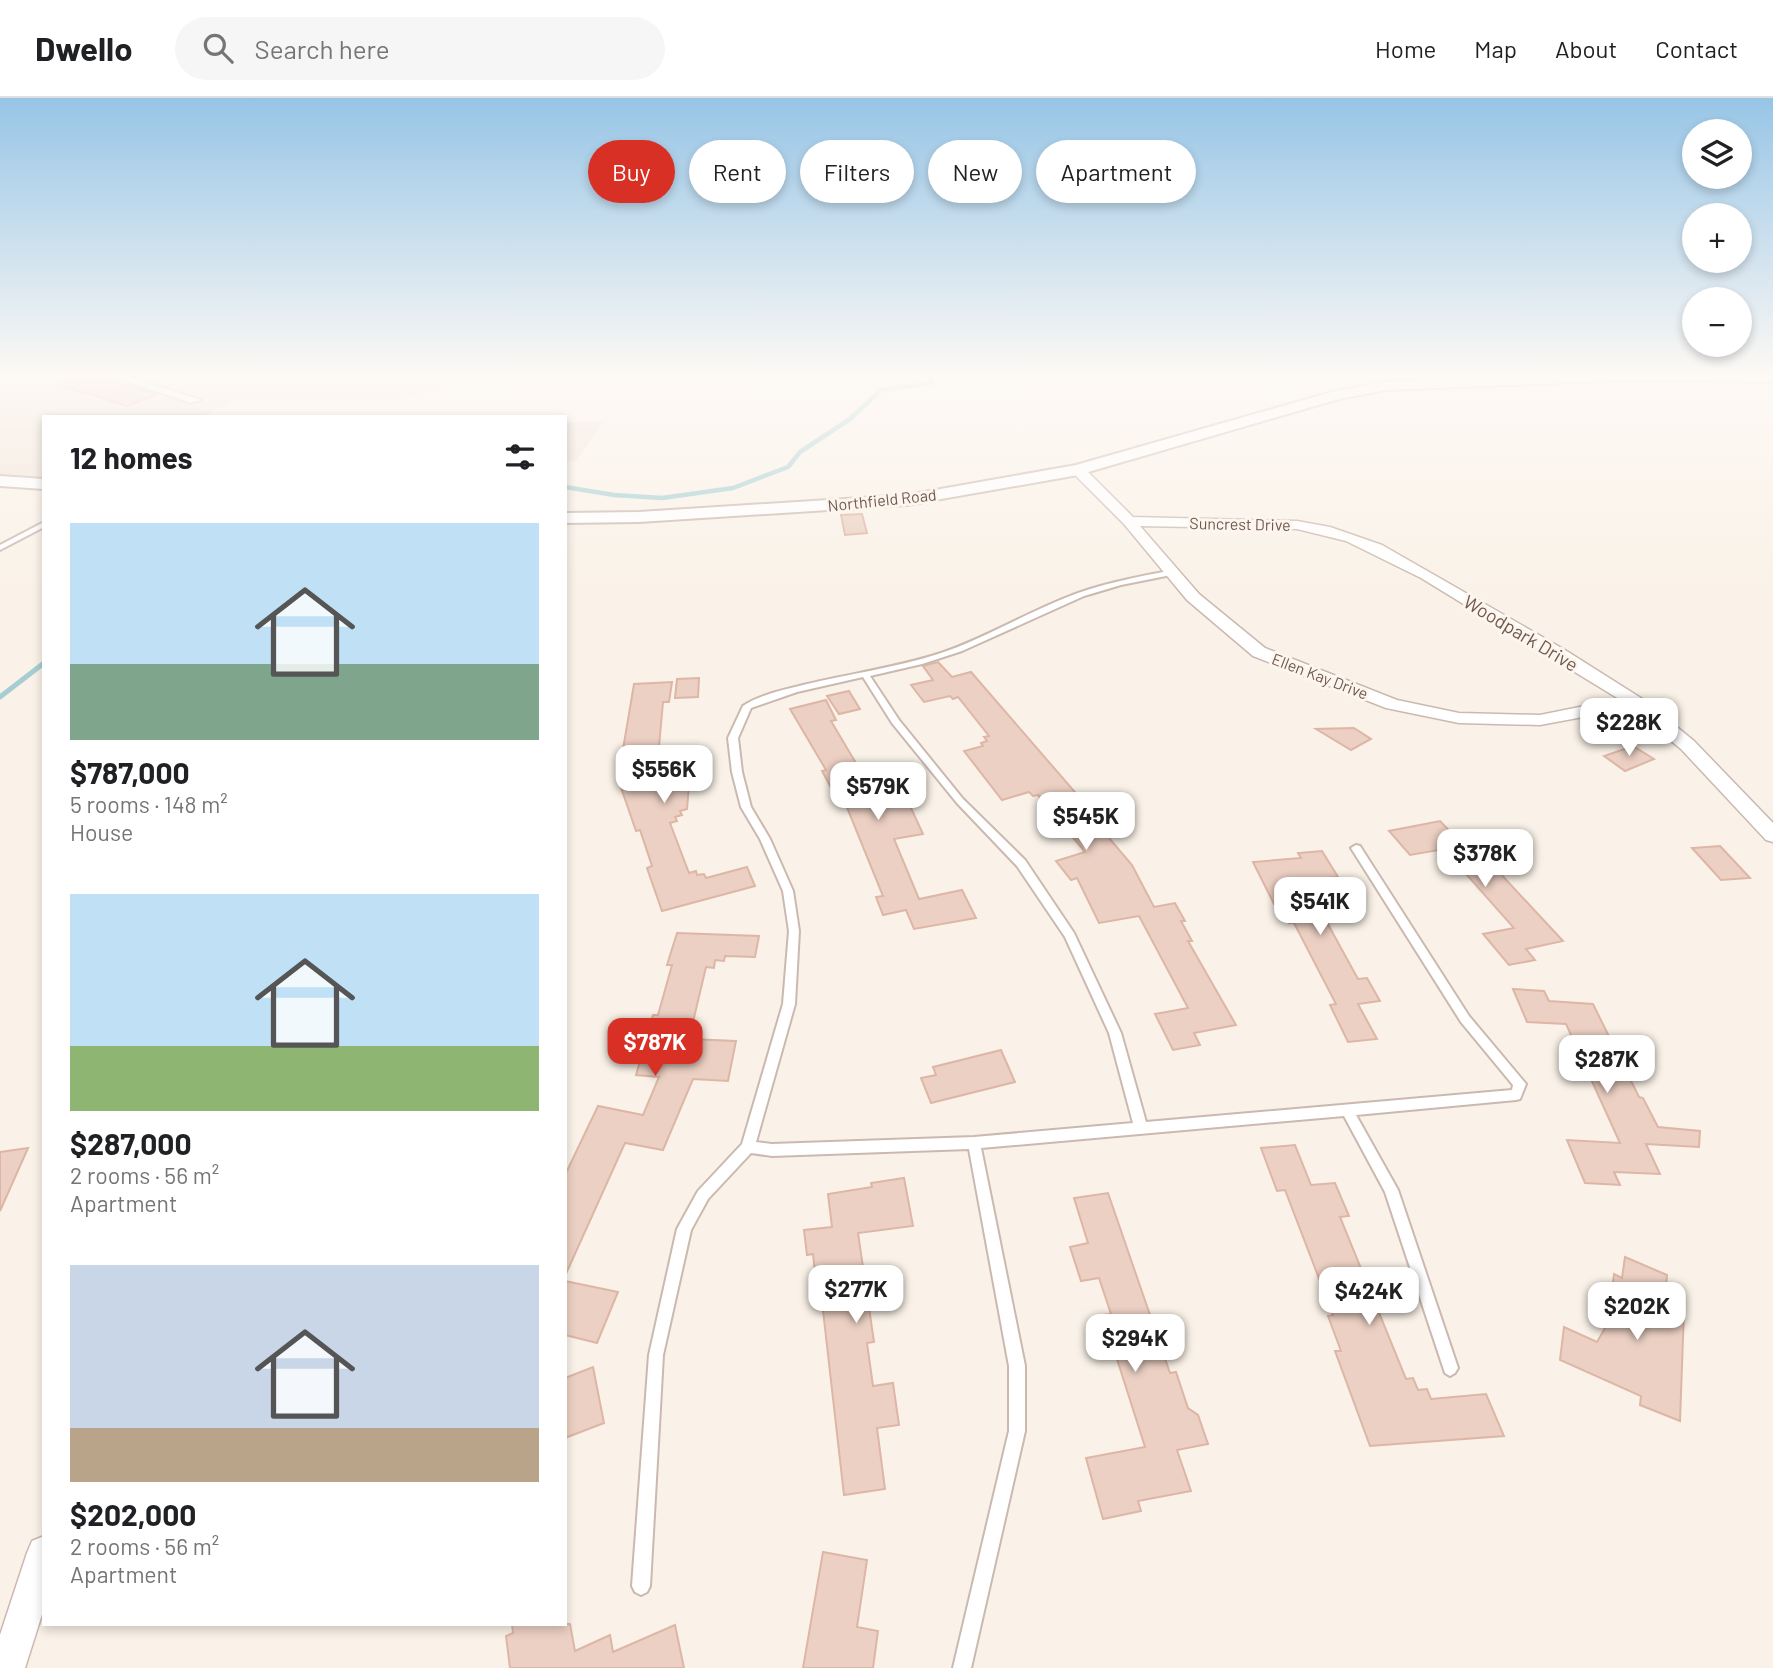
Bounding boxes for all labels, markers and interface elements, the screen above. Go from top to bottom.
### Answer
search box [175,17,665,80]
text: Dwello [35,28,133,68]
icon: search [199,29,237,67]
text: Search here [255,33,390,64]
text: Home [1375,34,1436,63]
text: Map [1474,34,1517,63]
text: About [1555,34,1617,63]
text: Contact [1655,34,1738,63]
map controls [1682,119,1752,357]
button: layers [1682,119,1752,189]
chip: Buy [588,140,675,203]
chip: Rent [689,140,786,203]
chip: Filters [800,140,914,203]
chip: New [928,140,1022,203]
chip: Apartment [1036,140,1196,203]
button: + [1682,203,1752,273]
button: − [1682,287,1752,357]
icon: filters [501,438,539,476]
text: 12 homes [70,439,193,475]
street label: Northfield Road [827,484,937,515]
street label: Suncrest Drive [1189,513,1291,534]
icon: home [242,569,368,695]
street label: Woodpark Drive [1460,589,1583,676]
street label: Ellen Kay Drive [1269,648,1371,703]
pin: $228K [1580,698,1678,758]
text: $228K [1596,707,1662,735]
pin: $556K [615,746,713,805]
text: $787,000 [70,754,190,790]
text: $556K [632,754,696,782]
pin: $579K [829,762,927,822]
text: $579K [846,771,910,799]
text: 5 rooms · 148 m² [70,790,228,818]
pin: $545K [1037,792,1135,852]
text: $545K [1053,801,1119,829]
text: House [70,818,133,846]
pin: $378K [1436,830,1534,889]
text: $378K [1453,838,1517,866]
pin: $541K [1271,878,1369,937]
text: $541K [1290,886,1350,914]
icon: home [242,940,368,1066]
pin: $787K [606,1018,704,1078]
text: $787K [624,1027,686,1055]
pin: $287K [1558,1035,1656,1095]
text: $287K [1575,1044,1639,1072]
text: $287,000 [70,1125,192,1161]
text: 2 rooms · 56 m² [70,1161,219,1189]
text: Apartment [70,1189,177,1217]
pin: $277K [807,1266,905,1325]
pin: $424K [1320,1268,1418,1327]
text: $277K [824,1274,888,1302]
text: $424K [1335,1276,1403,1304]
pin: $202K [1588,1282,1686,1342]
text: $202K [1604,1291,1670,1319]
icon: home [242,1311,368,1437]
pin: $294K [1086,1314,1184,1374]
text: $294K [1102,1323,1168,1351]
text: $202,000 [70,1496,196,1532]
text: 2 rooms · 56 m² [70,1532,219,1560]
text: Apartment [70,1560,177,1588]

